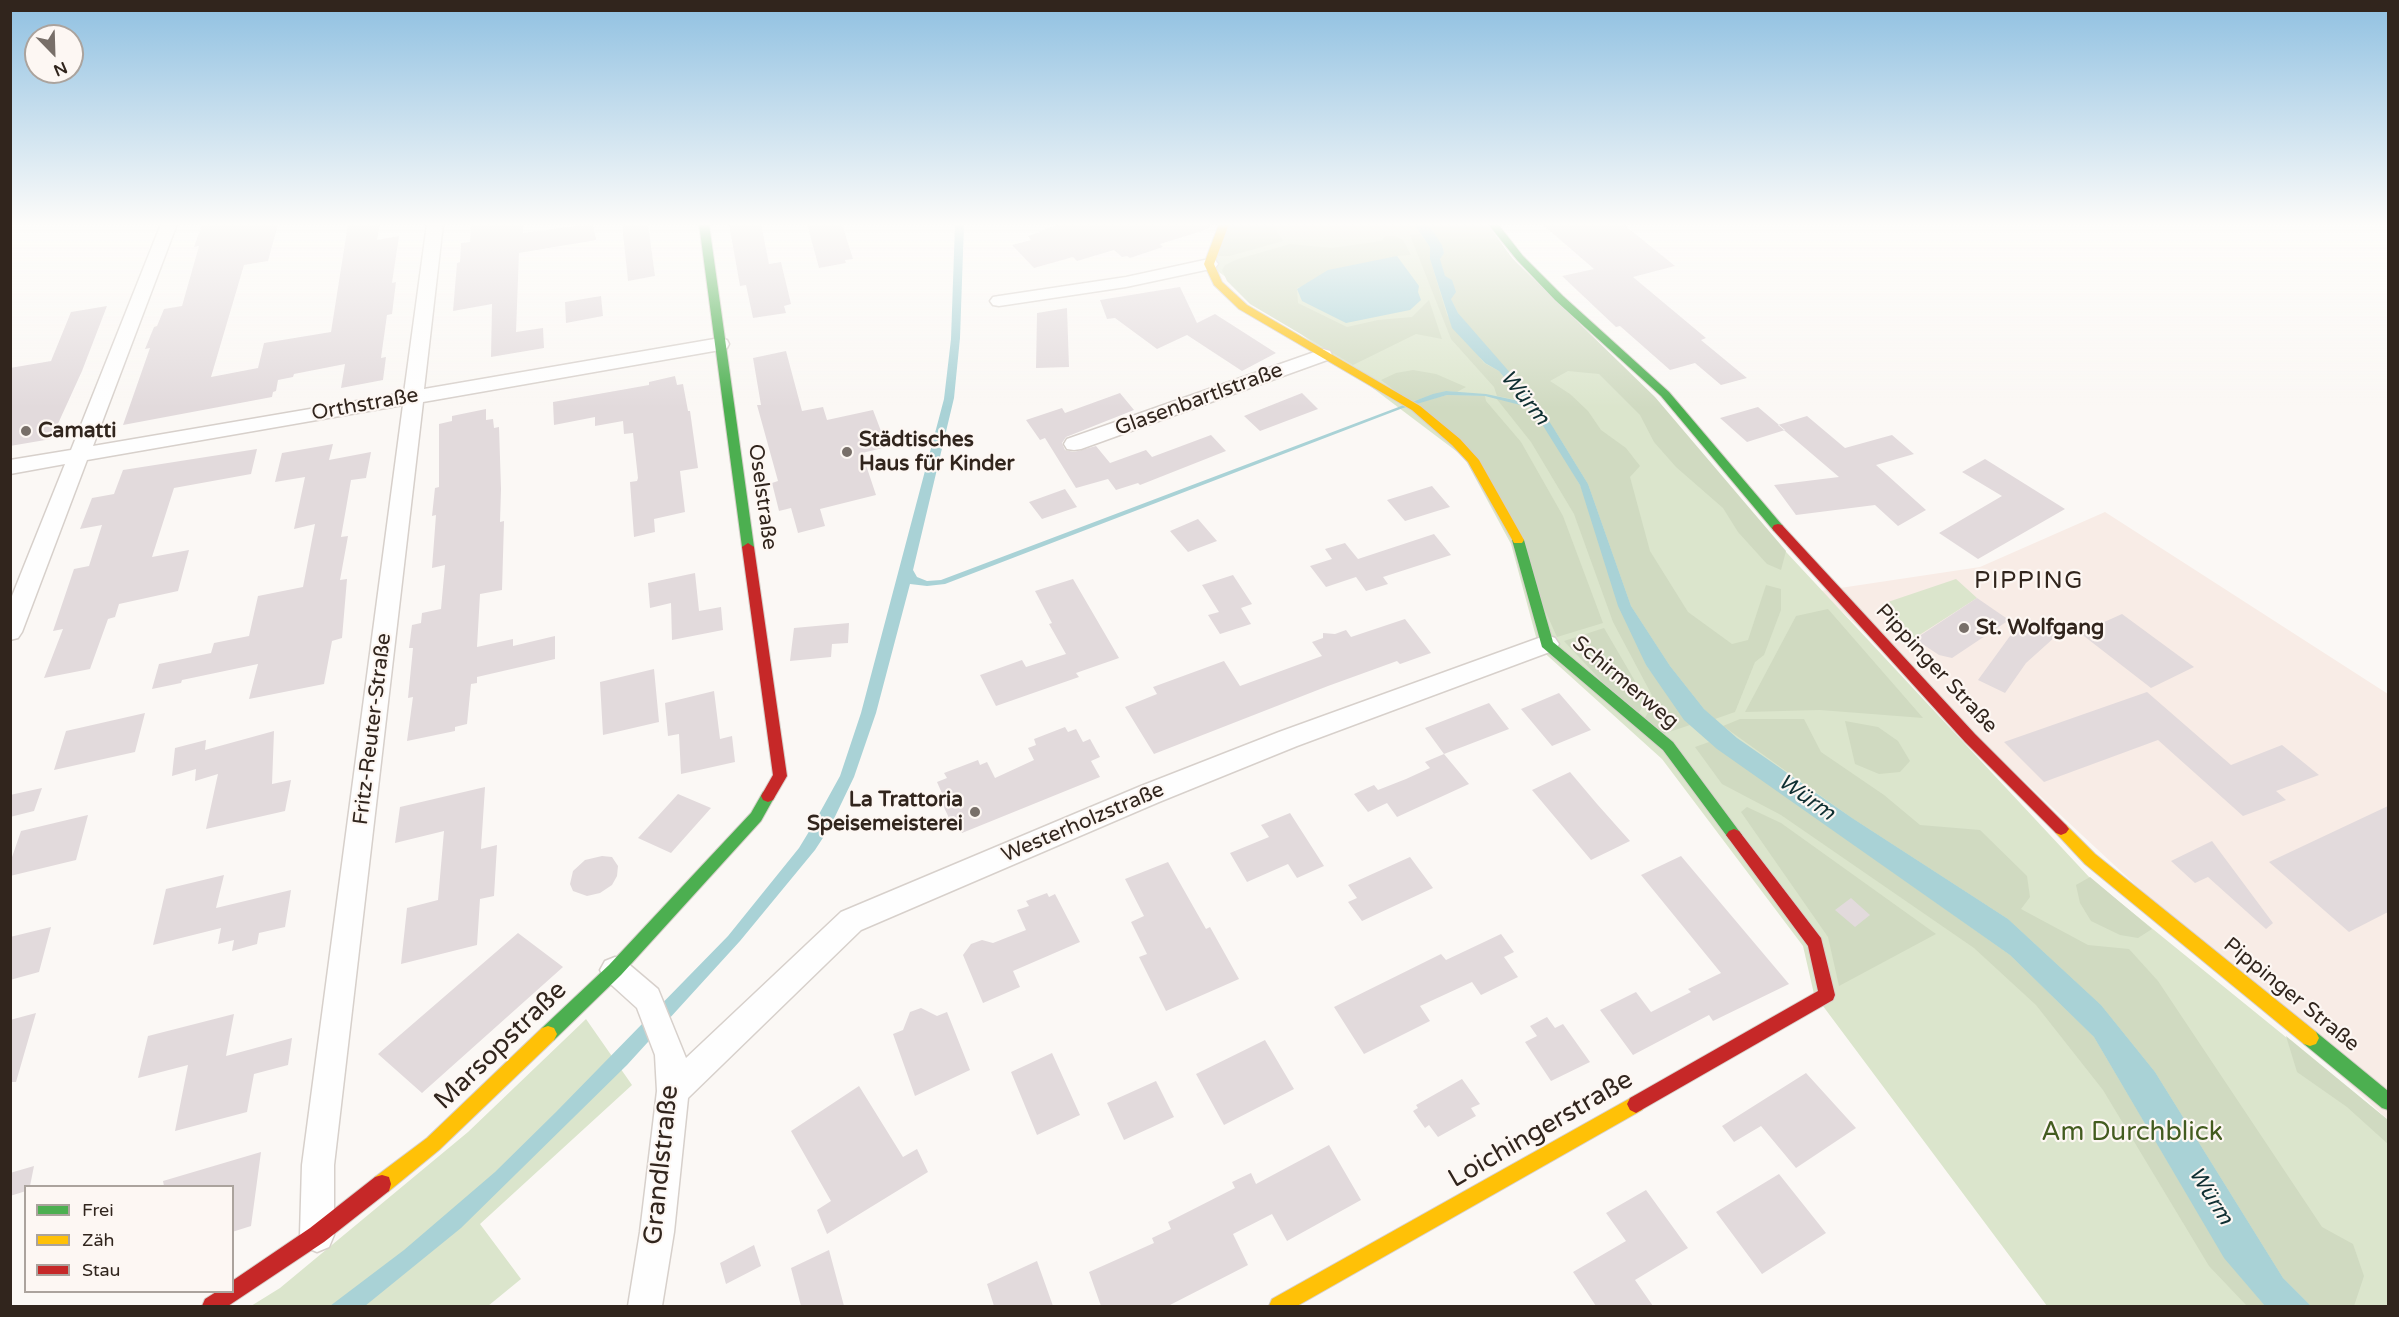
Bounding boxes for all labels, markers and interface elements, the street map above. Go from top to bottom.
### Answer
north arrow [24,24,84,84]
text: N [50,57,70,80]
street label: Glasenbartlstraße [1112,358,1286,442]
water label: Würm [1494,365,1554,431]
street label: Orthstraße [310,383,420,427]
place label: Camatti [38,418,116,444]
marker: Camatti [19,424,33,438]
place label: Städtisches Haus für Kinder [859,427,1014,477]
street label: Oselstraße [742,442,782,552]
marker: Städtisches Haus für Kinder [840,445,854,459]
district label: PIPPING [1974,568,2084,596]
street label: Pippinger Straße [1870,599,2002,739]
place label: St. Wolfgang [1976,615,2104,641]
marker: St. Wolfgang [1957,621,1971,635]
street label: Schirmerweg [1567,631,1683,735]
street label: Fritz-Reuter-Straße [349,632,397,826]
water label: Würm [1772,769,1840,827]
street label: Westerholzstraße [998,777,1168,869]
place label: La Trattoria Speisemeisterei [807,787,963,837]
marker: La Trattoria Speisemeisterei [968,805,982,819]
street label: Pippinger Straße [2218,933,2364,1057]
street label: Marsopstraße [428,975,574,1117]
street label: Loichingerstraße [1443,1065,1639,1195]
street label: Grandlstraße [638,1084,686,1246]
park label: Am Durchblick [2041,1117,2223,1149]
water label: Würm [2182,1162,2238,1230]
legend [24,1185,234,1293]
text: Frei [82,1199,114,1221]
text: Zäh [82,1229,115,1251]
text: Stau [82,1259,121,1281]

